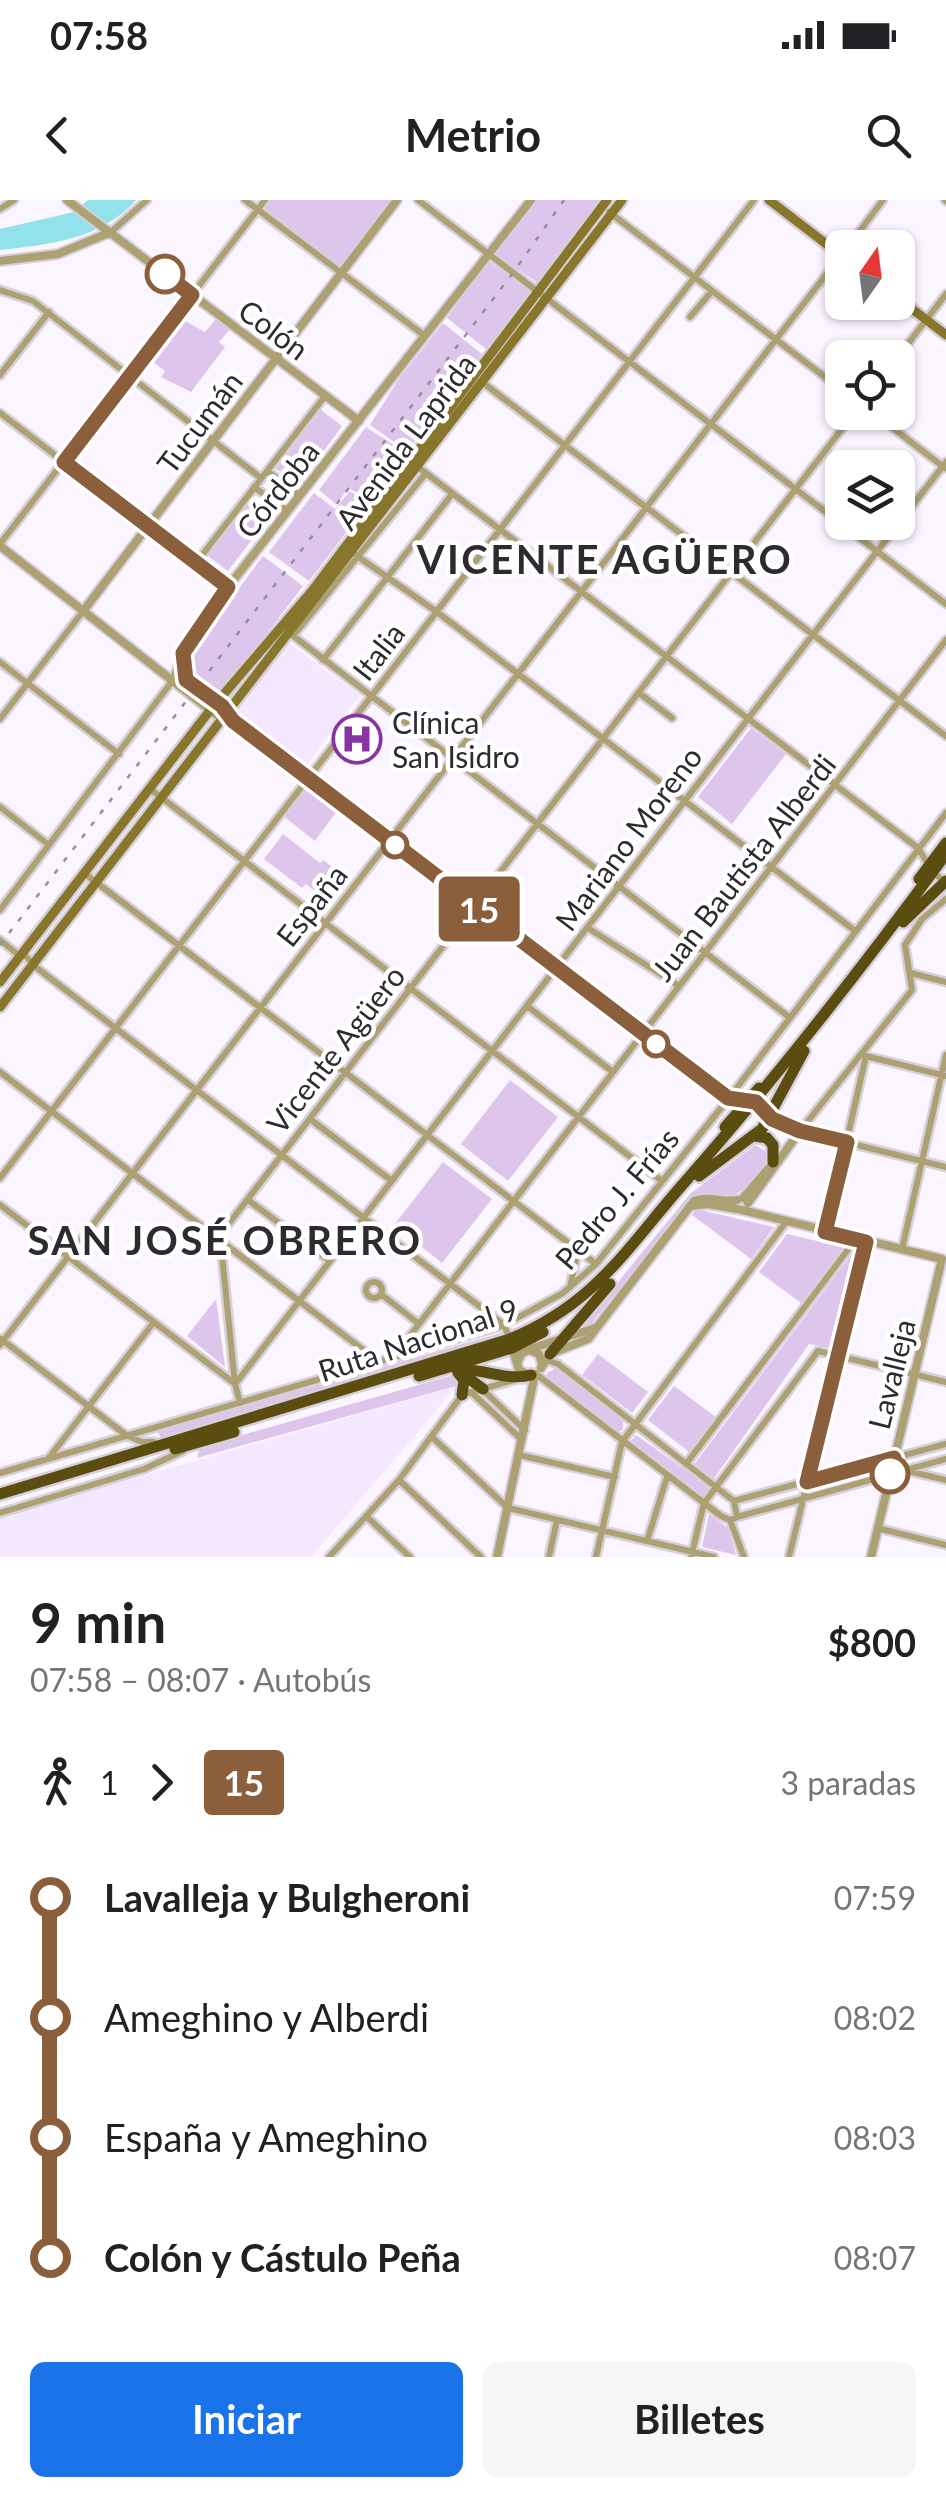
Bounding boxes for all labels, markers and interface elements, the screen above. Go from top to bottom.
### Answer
text: 07:58 [50,12,148,58]
icon: back [30,108,85,163]
text: Metrio [405,108,541,162]
icon: search [861,108,916,163]
north arrow [825,230,915,320]
map controls [825,230,915,540]
unlabelled marker [146,255,184,293]
street label: Colón [232,291,316,367]
button: locate [825,340,915,430]
street label: Avenida Laprida [327,346,483,536]
street label: Tucumán [149,364,249,480]
street label: Córdoba [228,434,326,544]
button: layers [825,450,915,540]
district label: VICENTE AGÜERO [416,535,793,583]
street label: Italia [344,615,412,687]
place label: Clínica San Isidro [392,704,520,774]
hospital icon: Clínica San Isidro [331,713,383,765]
street label: Mariano Moreno [547,739,709,937]
street label: Juan Bautista Alberdi [643,747,843,987]
unlabelled marker [382,832,408,858]
street label: España [268,857,354,953]
line badge: 15 [434,876,524,942]
text: 15 [459,888,499,930]
street label: Vicente Agüero [258,958,412,1140]
unlabelled marker [643,1031,669,1057]
street label: Pedro J. Frías [547,1120,685,1276]
district label: SAN JOSÉ OBRERO [27,1216,423,1264]
street label: Ruta Nacional 9 [314,1290,522,1388]
street label: Lavalleja [860,1315,922,1433]
unlabelled marker [871,1455,909,1493]
text: 9 min [30,1589,166,1655]
text: $800 [828,1619,916,1665]
text: 07:58 – 08:07 · Autobús [30,1660,371,1699]
icon: walk [30,1755,85,1810]
icon: forward [134,1755,189,1810]
text: 15 [224,1761,264,1803]
text: 1 [100,1763,119,1802]
text: 3 paradas [780,1763,916,1802]
text: Lavalleja y Bulgheroni [104,1874,470,1920]
text: 07:59 [834,1878,916,1917]
text: Ameghino y Alberdi [104,1994,429,2040]
text: 08:02 [834,1998,916,2037]
text: España y Ameghino [104,2114,428,2160]
text: 08:03 [834,2118,916,2157]
text: Colón y Cástulo Peña [104,2234,461,2280]
text: 08:07 [834,2238,916,2277]
button: Iniciar [30,2362,463,2477]
button: Billetes [483,2362,916,2477]

